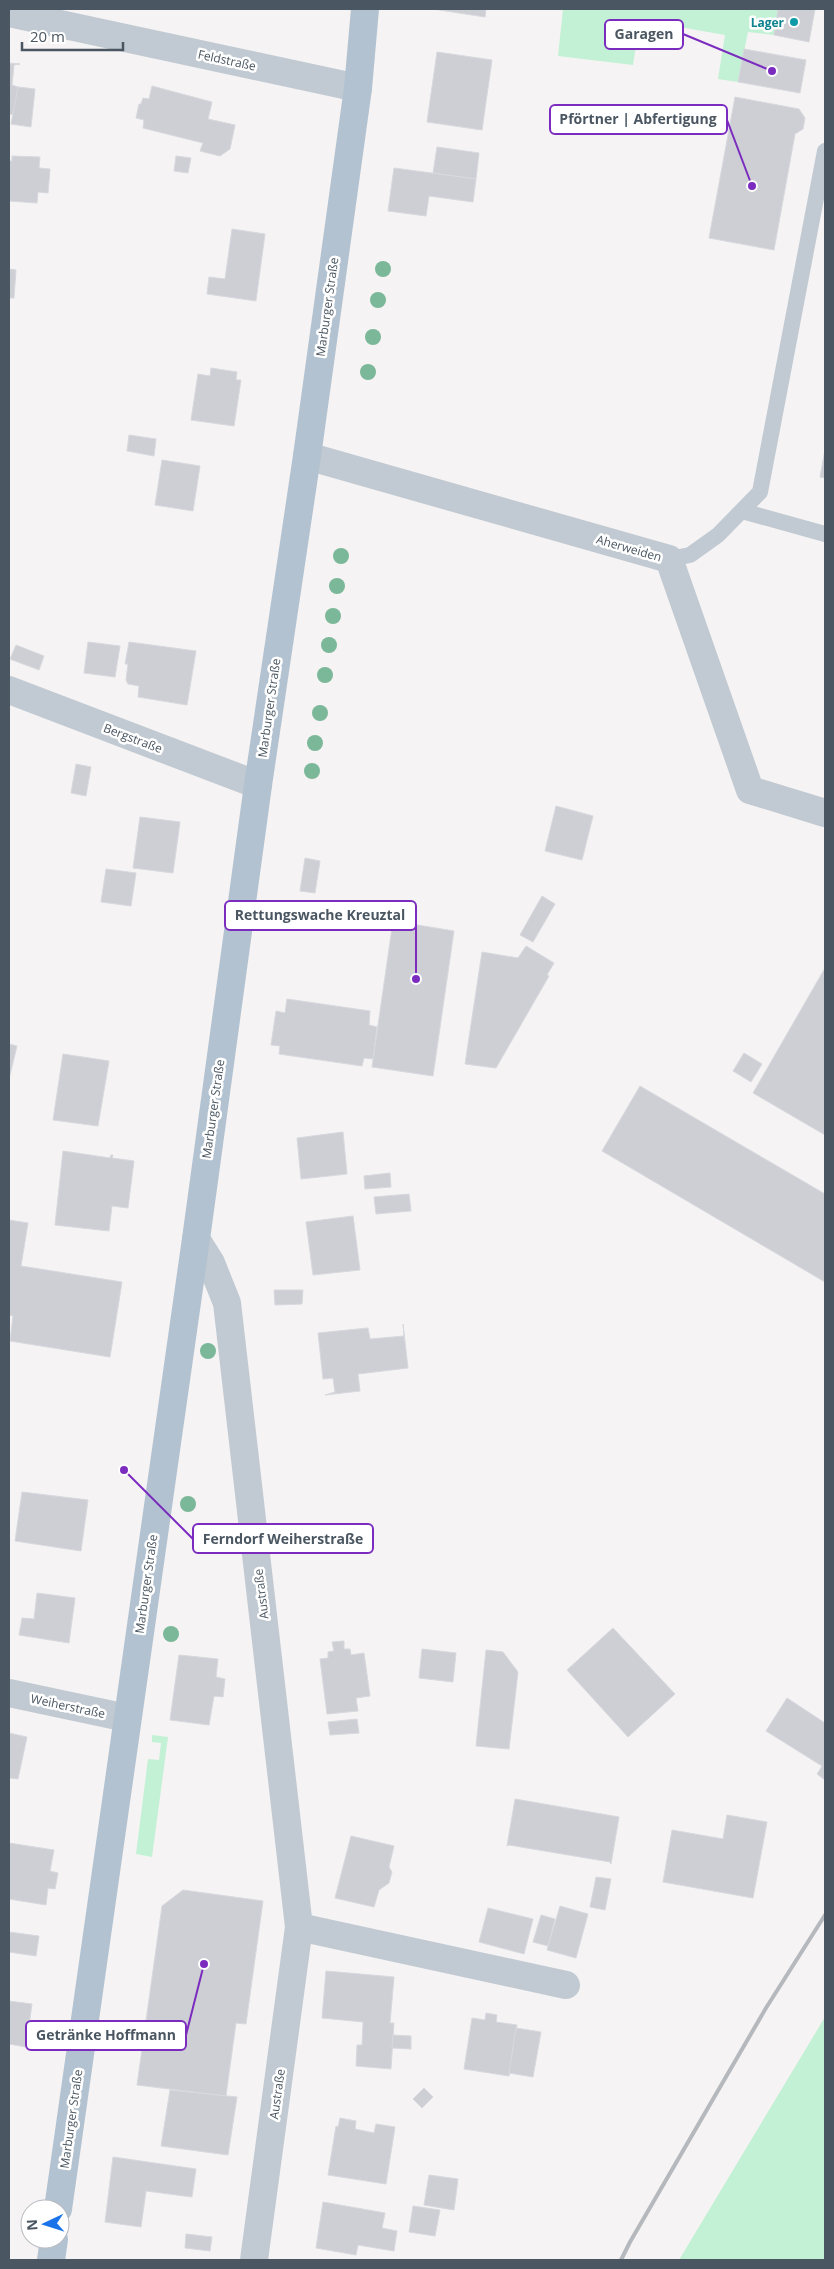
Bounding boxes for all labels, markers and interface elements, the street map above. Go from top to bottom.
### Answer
place label: Lager [751,14,785,31]
marker: Lager [788,16,800,28]
scale bar [22,20,124,52]
callout: Garagen [605,20,683,49]
text: Garagen [615,24,673,43]
text: 20 m [30,26,65,46]
street label: Feldstraße [196,46,258,75]
callout: Pförtner | Abfertigung [550,105,727,134]
text: Pförtner | Abfertigung [559,109,717,128]
street label: Marburger Straße [312,256,342,358]
street label: Aherweiden [594,531,664,565]
street label: Marburger Straße [254,657,284,759]
street label: Bergstraße [101,719,165,757]
callout: Rettungswache Kreuztal [225,901,416,930]
text: Rettungswache Kreuztal [235,905,405,924]
street label: Marburger Straße [198,1058,228,1160]
callout: Ferndorf Weiherstraße [193,1524,373,1553]
text: Ferndorf Weiherstraße [203,1529,363,1548]
street label: Marburger Straße [131,1533,161,1635]
street label: Austraße [249,1568,273,1620]
street label: Weiherstraße [29,1690,107,1722]
callout: Getränke Hoffmann [26,2021,186,2050]
text: Getränke Hoffmann [36,2025,176,2044]
street label: Austraße [265,2067,289,2120]
street label: Marburger Straße [56,2068,86,2170]
north arrow [20,2199,70,2249]
text: N [22,2219,41,2231]

